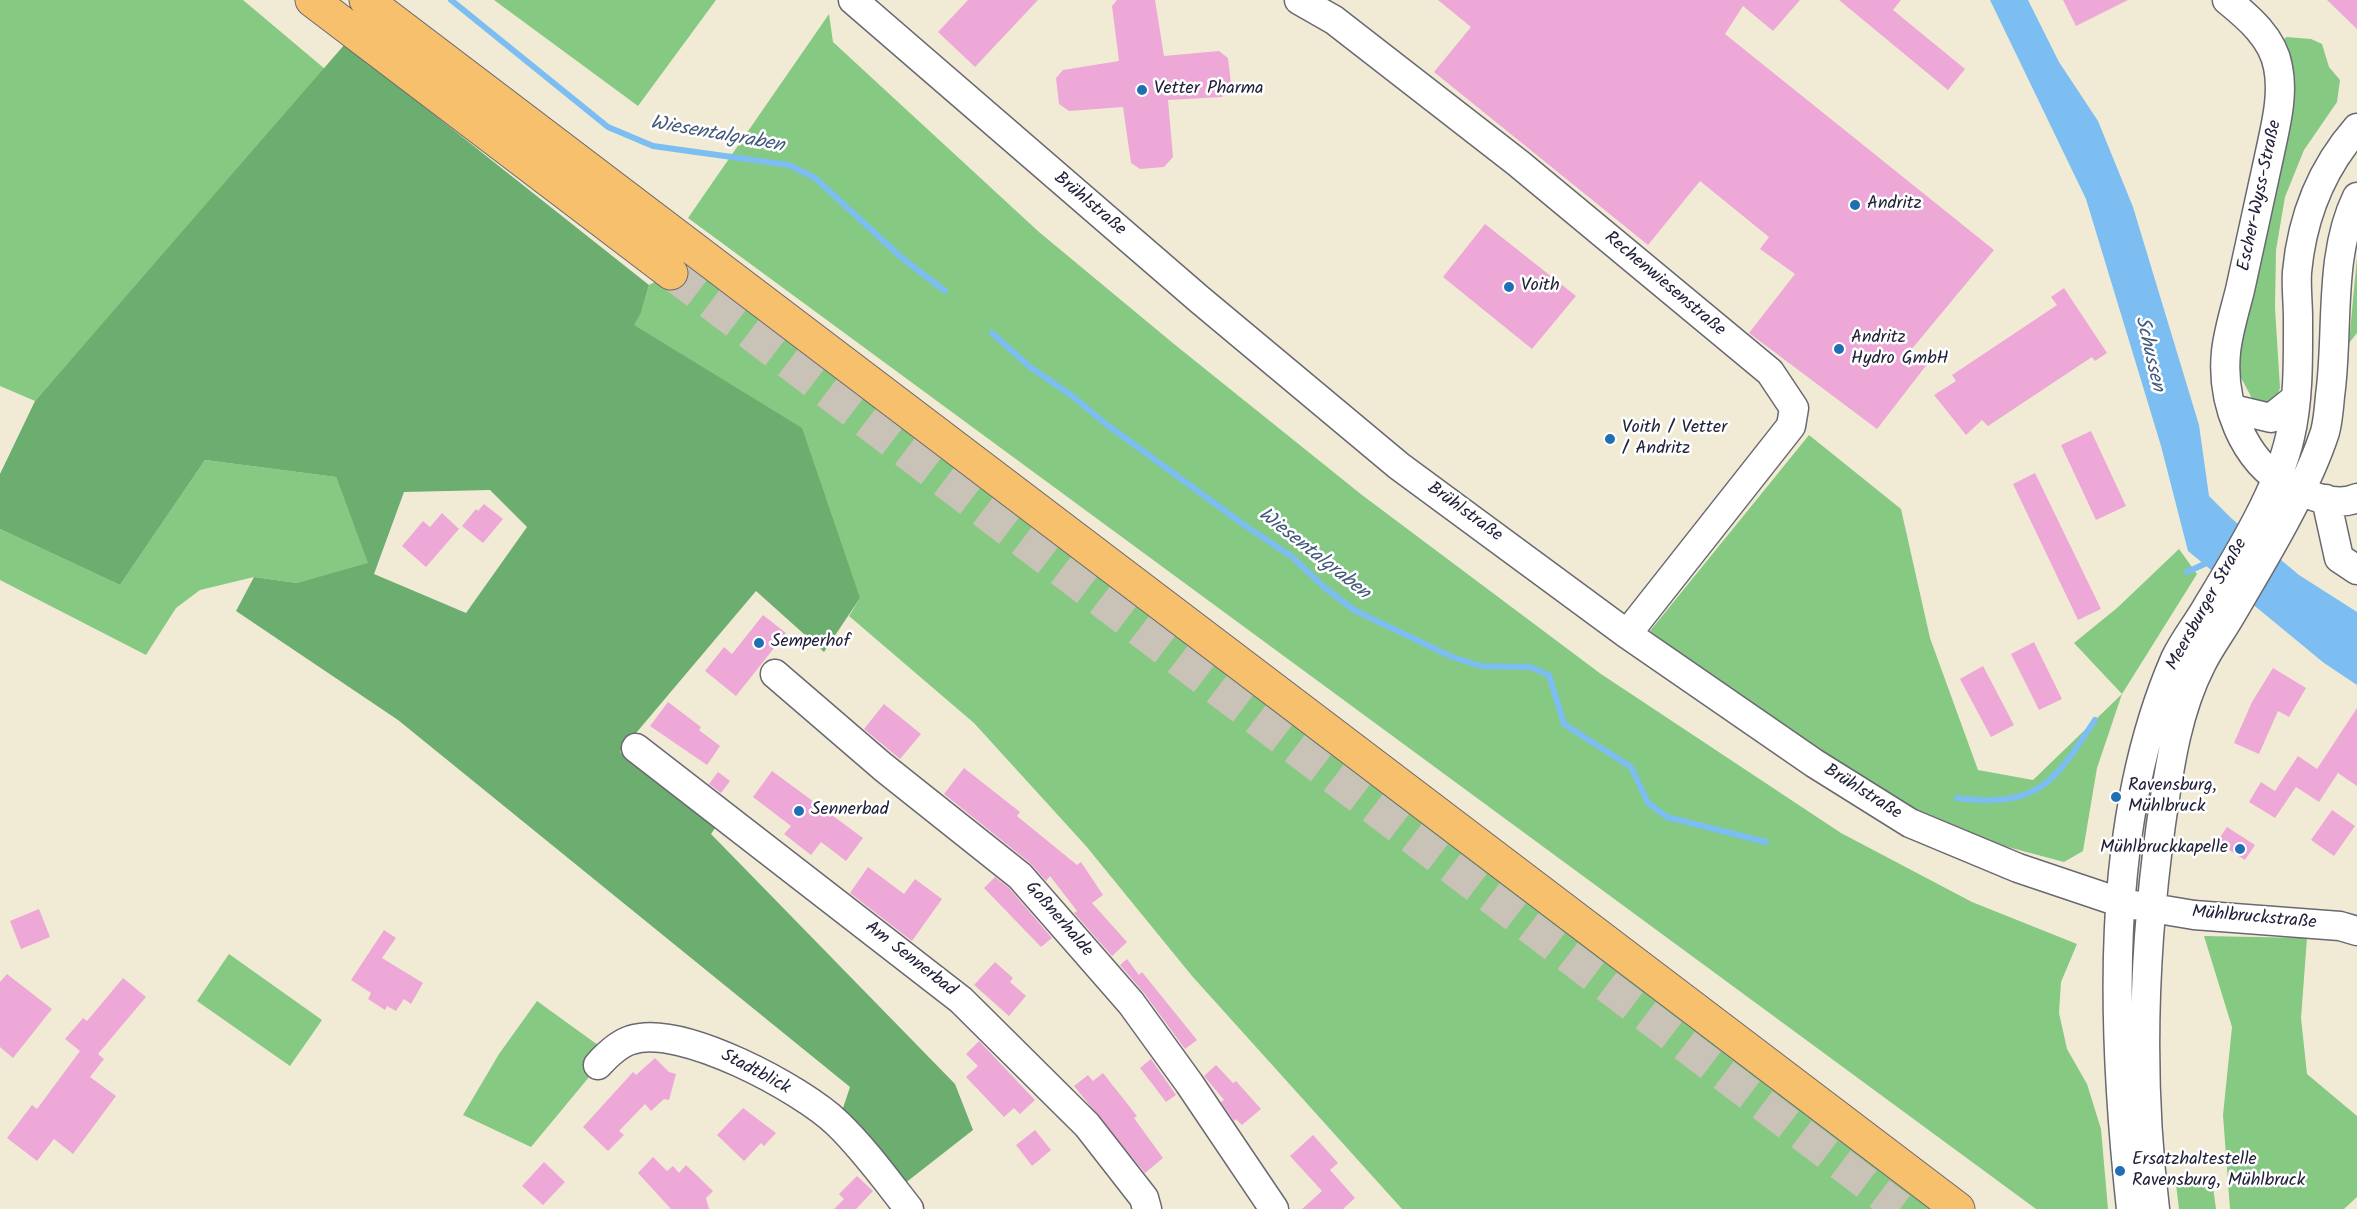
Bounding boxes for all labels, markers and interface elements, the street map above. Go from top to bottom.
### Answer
place label: Vetter Pharma [1154,79,1263,101]
marker: Vetter Pharma [1135,83,1149,97]
water label: Wiesentalgraben [648,112,786,160]
street label: Escher-Wyss-Straße [2234,119,2288,273]
street label: Brühlstraße [1048,169,1130,241]
place label: Andritz [1867,194,1922,216]
marker: Andritz [1848,198,1862,212]
street label: Rechenwiesenstraße [1599,228,1729,342]
place label: Voith [1521,276,1560,298]
marker: Voith [1502,280,1516,294]
water label: Schussen [2128,314,2168,394]
place label: Andritz Hydro GmbH [1851,328,1949,370]
marker: Andritz Hydro GmbH [1832,342,1846,356]
place label: Voith / Vetter / Andritz [1622,418,1727,460]
marker: Voith / Vetter / Andritz [1603,432,1617,446]
street label: Brühlstraße [1422,478,1506,548]
water label: Wiesentalgraben [1252,504,1374,606]
street label: Meersburger Straße [2163,535,2253,675]
place label: Semperhof [771,632,850,654]
marker: Semperhof [752,636,766,650]
street label: Brühlstraße [1819,761,1905,825]
place label: Ravensburg, Mühlbruck [2128,776,2217,818]
marker: Ravensburg, Mühlbruck [2109,790,2123,804]
place label: Sennerbad [811,800,889,822]
marker: Sennerbad [792,804,806,818]
place label: Mühlbruckkapelle [2100,838,2228,860]
marker: Mühlbruckkapelle [2233,842,2247,856]
street label: Goßnerhalde [1019,878,1097,962]
street label: Mühlbruckstraße [2191,903,2317,935]
street label: Am Sennerbad [860,918,960,1002]
street label: Stadtblick [717,1046,793,1100]
place label: Ersatzhaltestelle Ravensburg, Mühlbruck [2132,1150,2305,1192]
marker: Ersatzhaltestelle Ravensburg, Mühlbruck [2113,1164,2127,1178]

